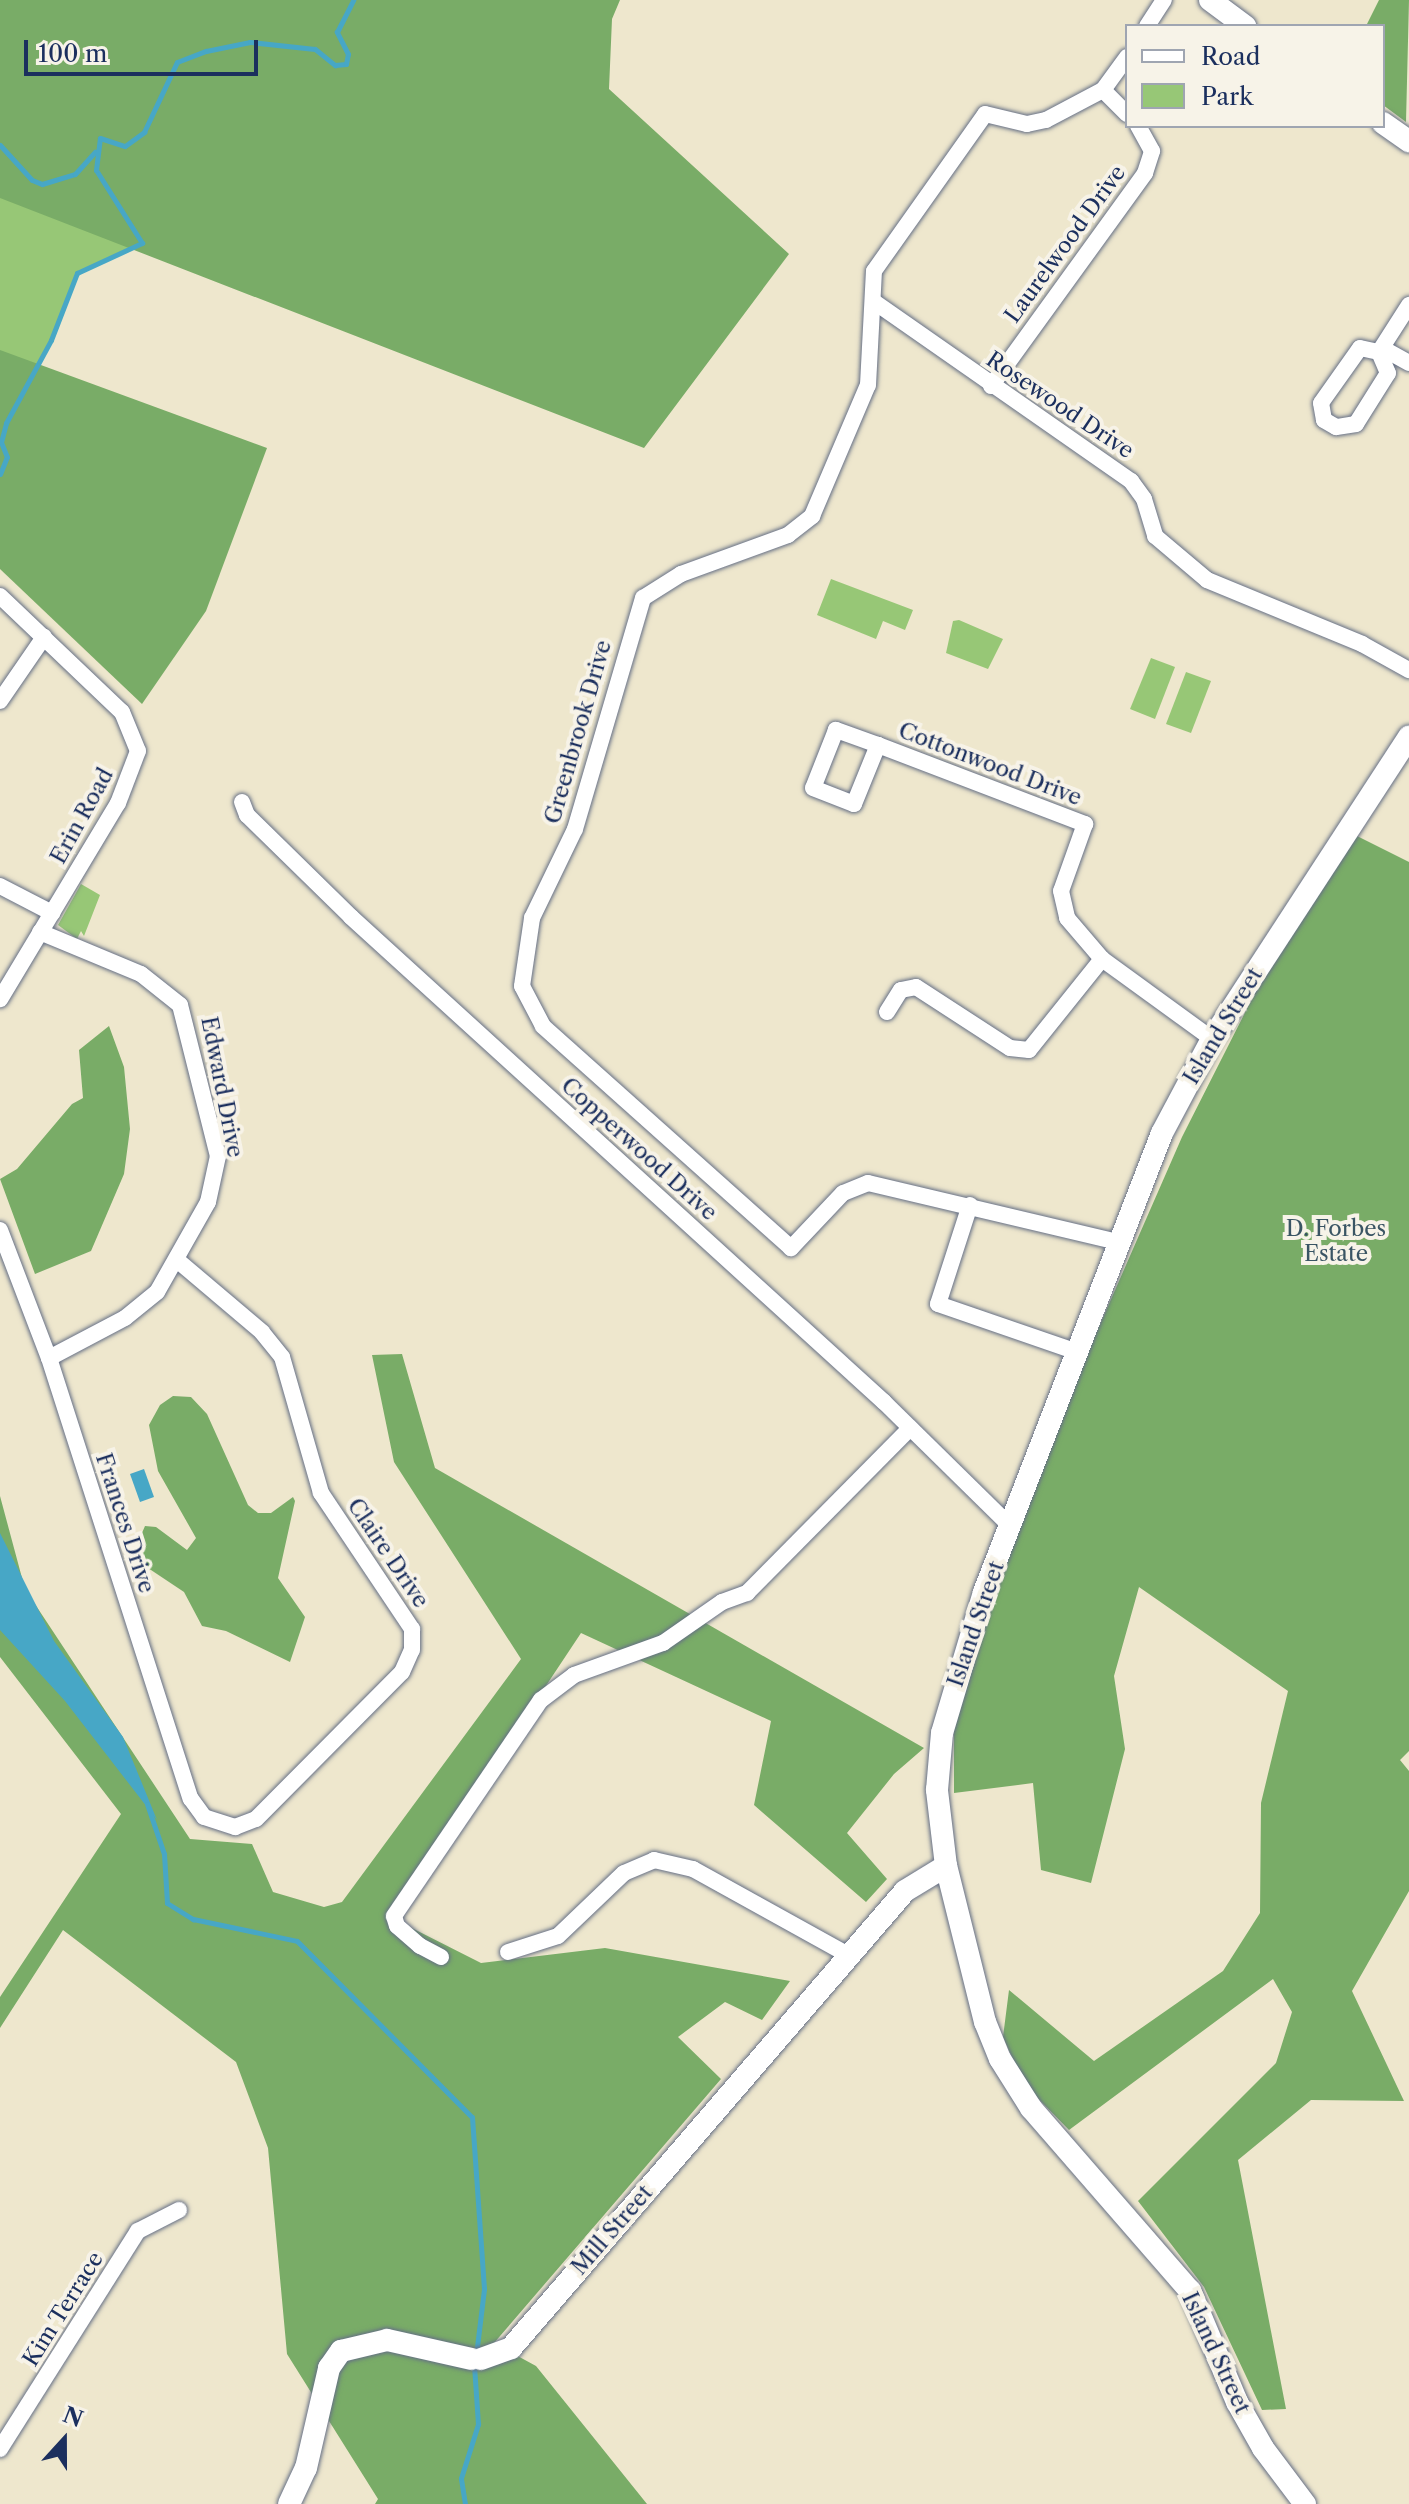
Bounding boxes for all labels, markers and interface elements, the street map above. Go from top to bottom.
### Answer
scale bar [28,24,262,74]
legend [1125,24,1385,128]
text: 100 m [38,39,107,68]
text: Road [1201,42,1260,71]
text: Park [1201,82,1253,111]
street label: Laurelwood Drive [999,160,1131,328]
street label: Rosewood Drive [981,346,1139,464]
street label: Greenbrook Drive [539,637,617,827]
street label: Cottonwood Drive [895,717,1085,811]
street label: Erin Road [45,764,119,868]
street label: Island Street [1178,963,1268,1089]
street label: Edward Drive [195,1014,249,1160]
street label: Copperwood Drive [556,1072,722,1226]
park label: D. Forbes Estate [1286,1215,1386,1266]
street label: Frances Drive [90,1450,160,1596]
street label: Claire Drive [342,1493,434,1613]
street label: Island Street [942,1558,1010,1690]
street label: Mill Street [566,2180,658,2280]
street label: Kim Terrace [17,2247,109,2371]
street label: Island Street [1176,2288,1256,2418]
north arrow [24,2400,104,2480]
text: N [59,2401,87,2433]

